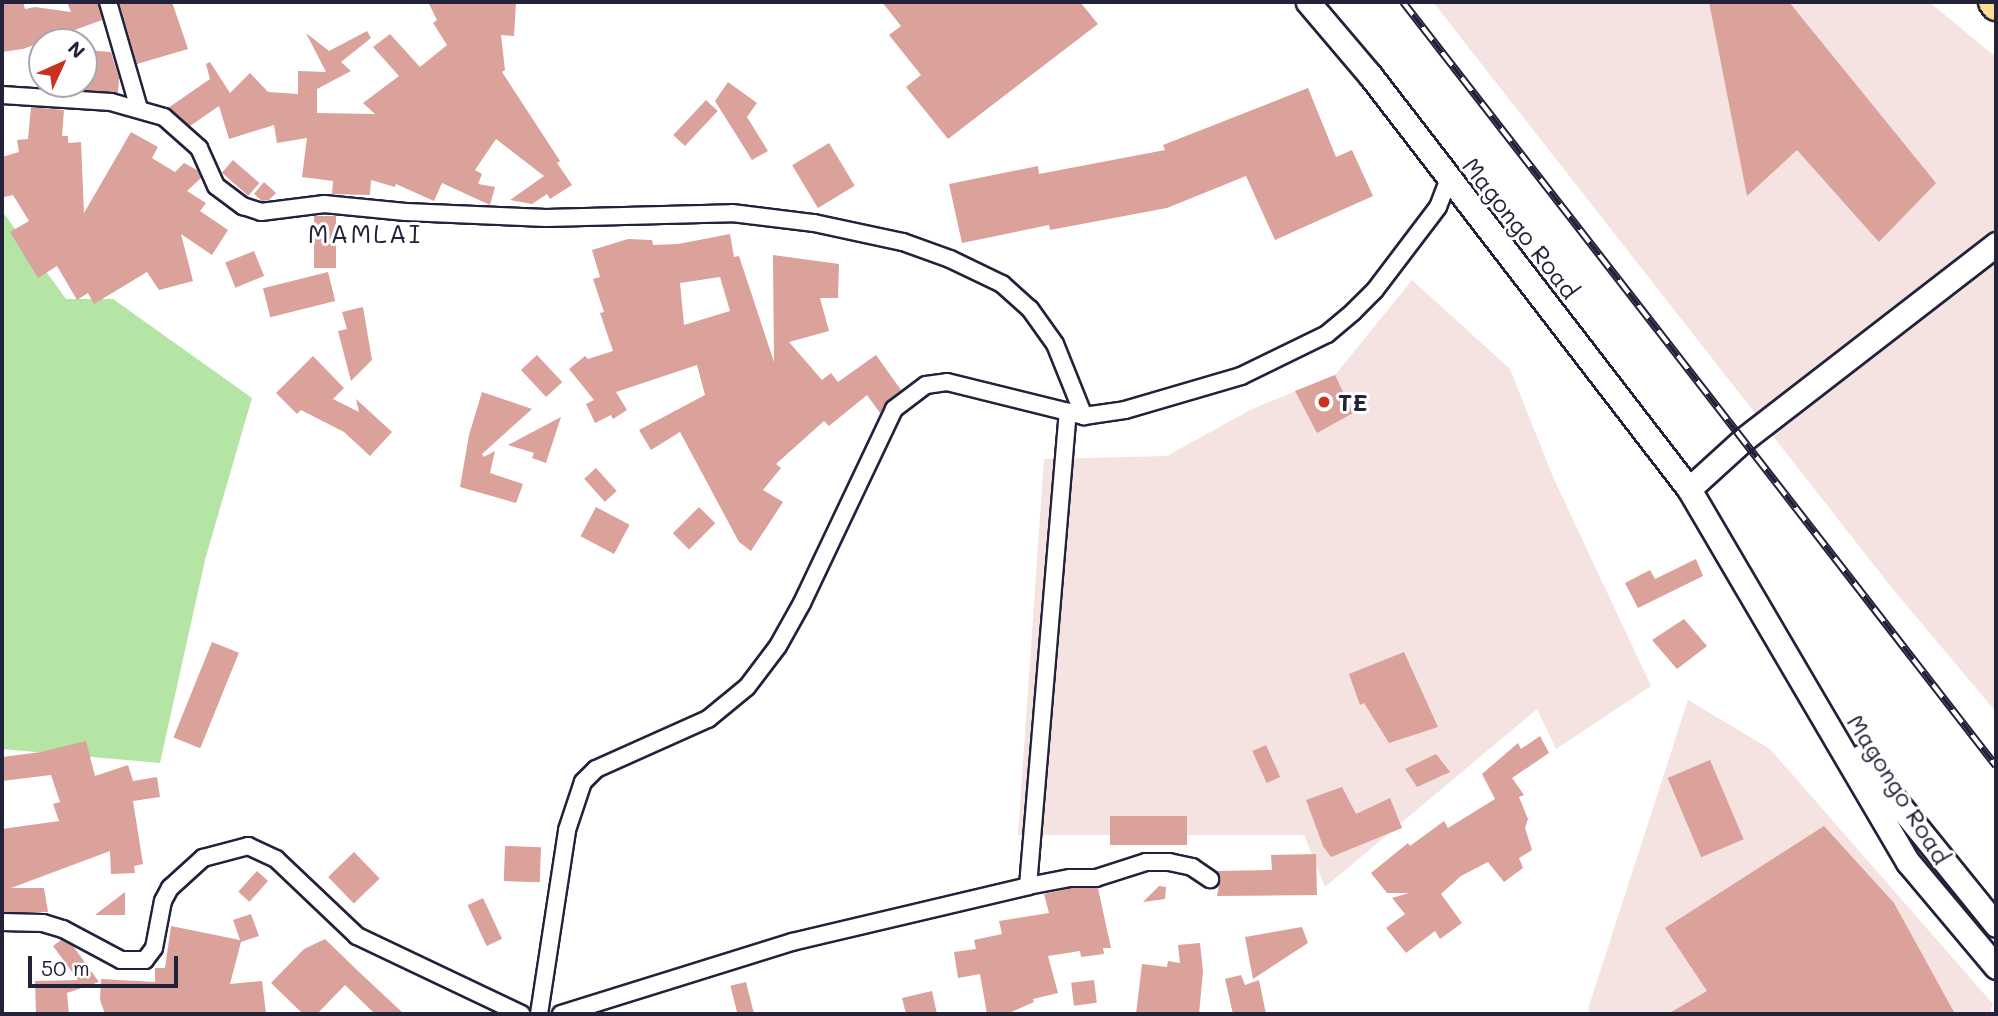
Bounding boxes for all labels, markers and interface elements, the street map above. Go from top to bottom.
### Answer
north arrow [28,28,98,98]
text: N [63,35,91,63]
street label: Magongo Road [1457,152,1585,304]
district label: MAMLAI [309,218,421,250]
place label: TE [1338,388,1368,416]
marker: TE [1316,394,1332,410]
street label: Magongo Road [1841,709,1957,869]
scale bar [32,942,182,986]
text: 50 m [41,954,90,981]

